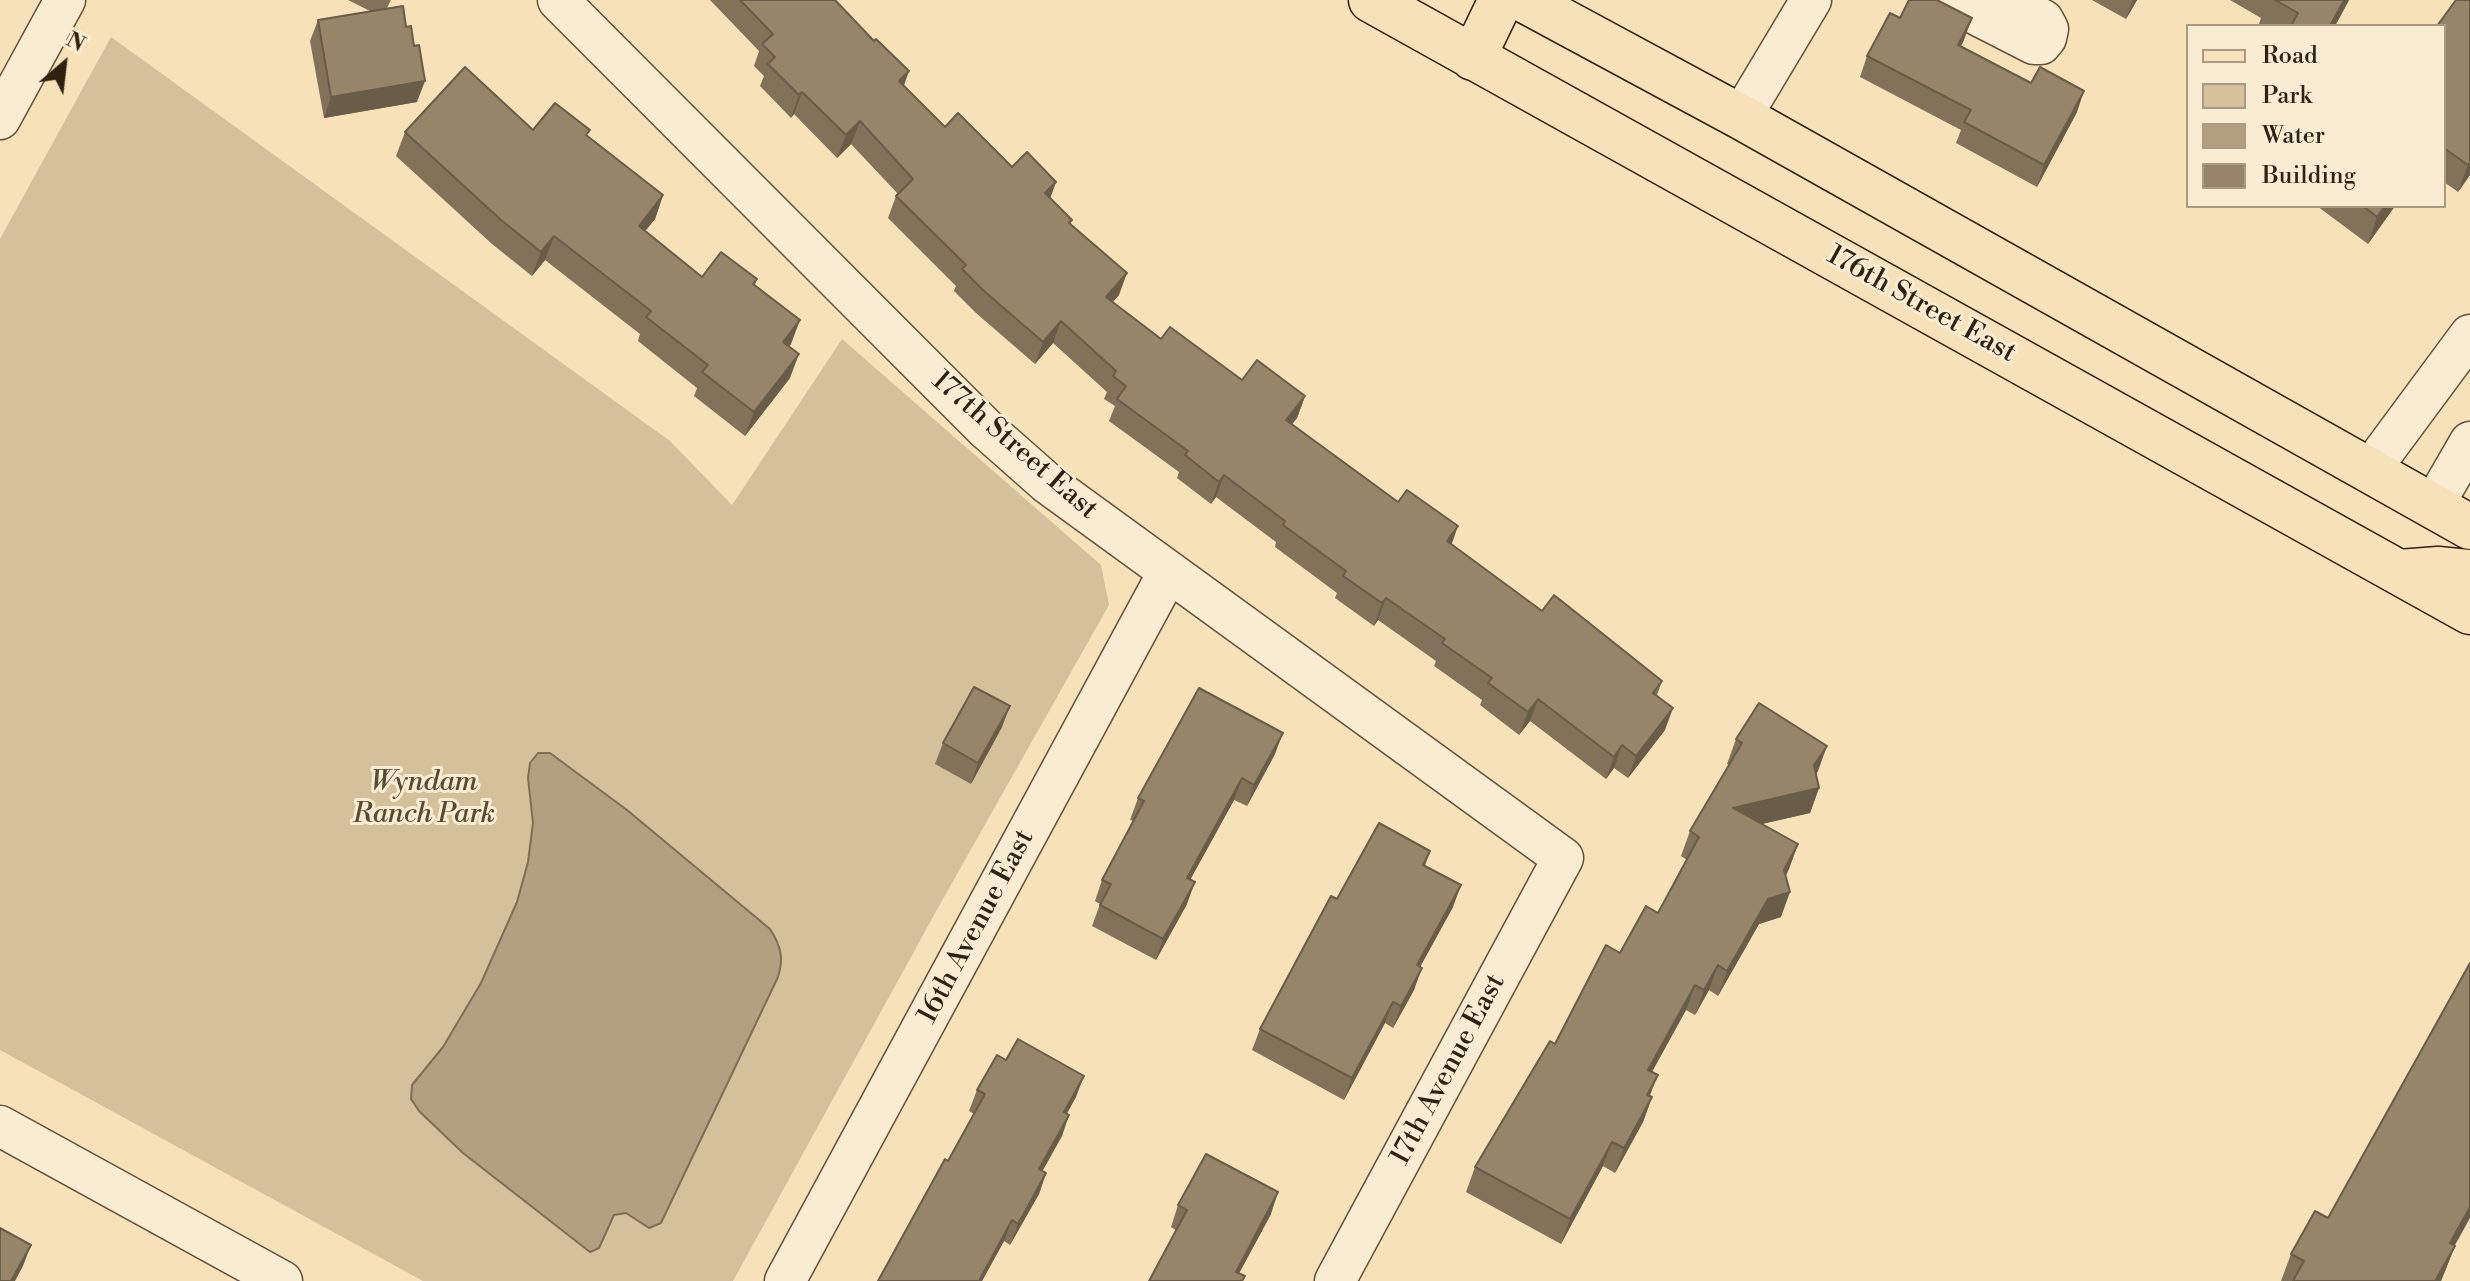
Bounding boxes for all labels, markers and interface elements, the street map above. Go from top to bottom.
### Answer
north arrow [24,24,104,104]
legend [2186,24,2446,208]
text: N [61,26,90,58]
text: Road [2262,41,2318,71]
text: Park [2262,81,2312,111]
text: Water [2262,121,2325,151]
text: Building [2262,161,2356,191]
street label: 176th Street East [1820,239,2022,371]
street label: 177th Street East [924,365,1104,527]
park label: Wyndam Ranch Park [353,766,495,832]
street label: 16th Avenue East [912,824,1042,1030]
street label: 17th Avenue East [1385,969,1513,1171]

